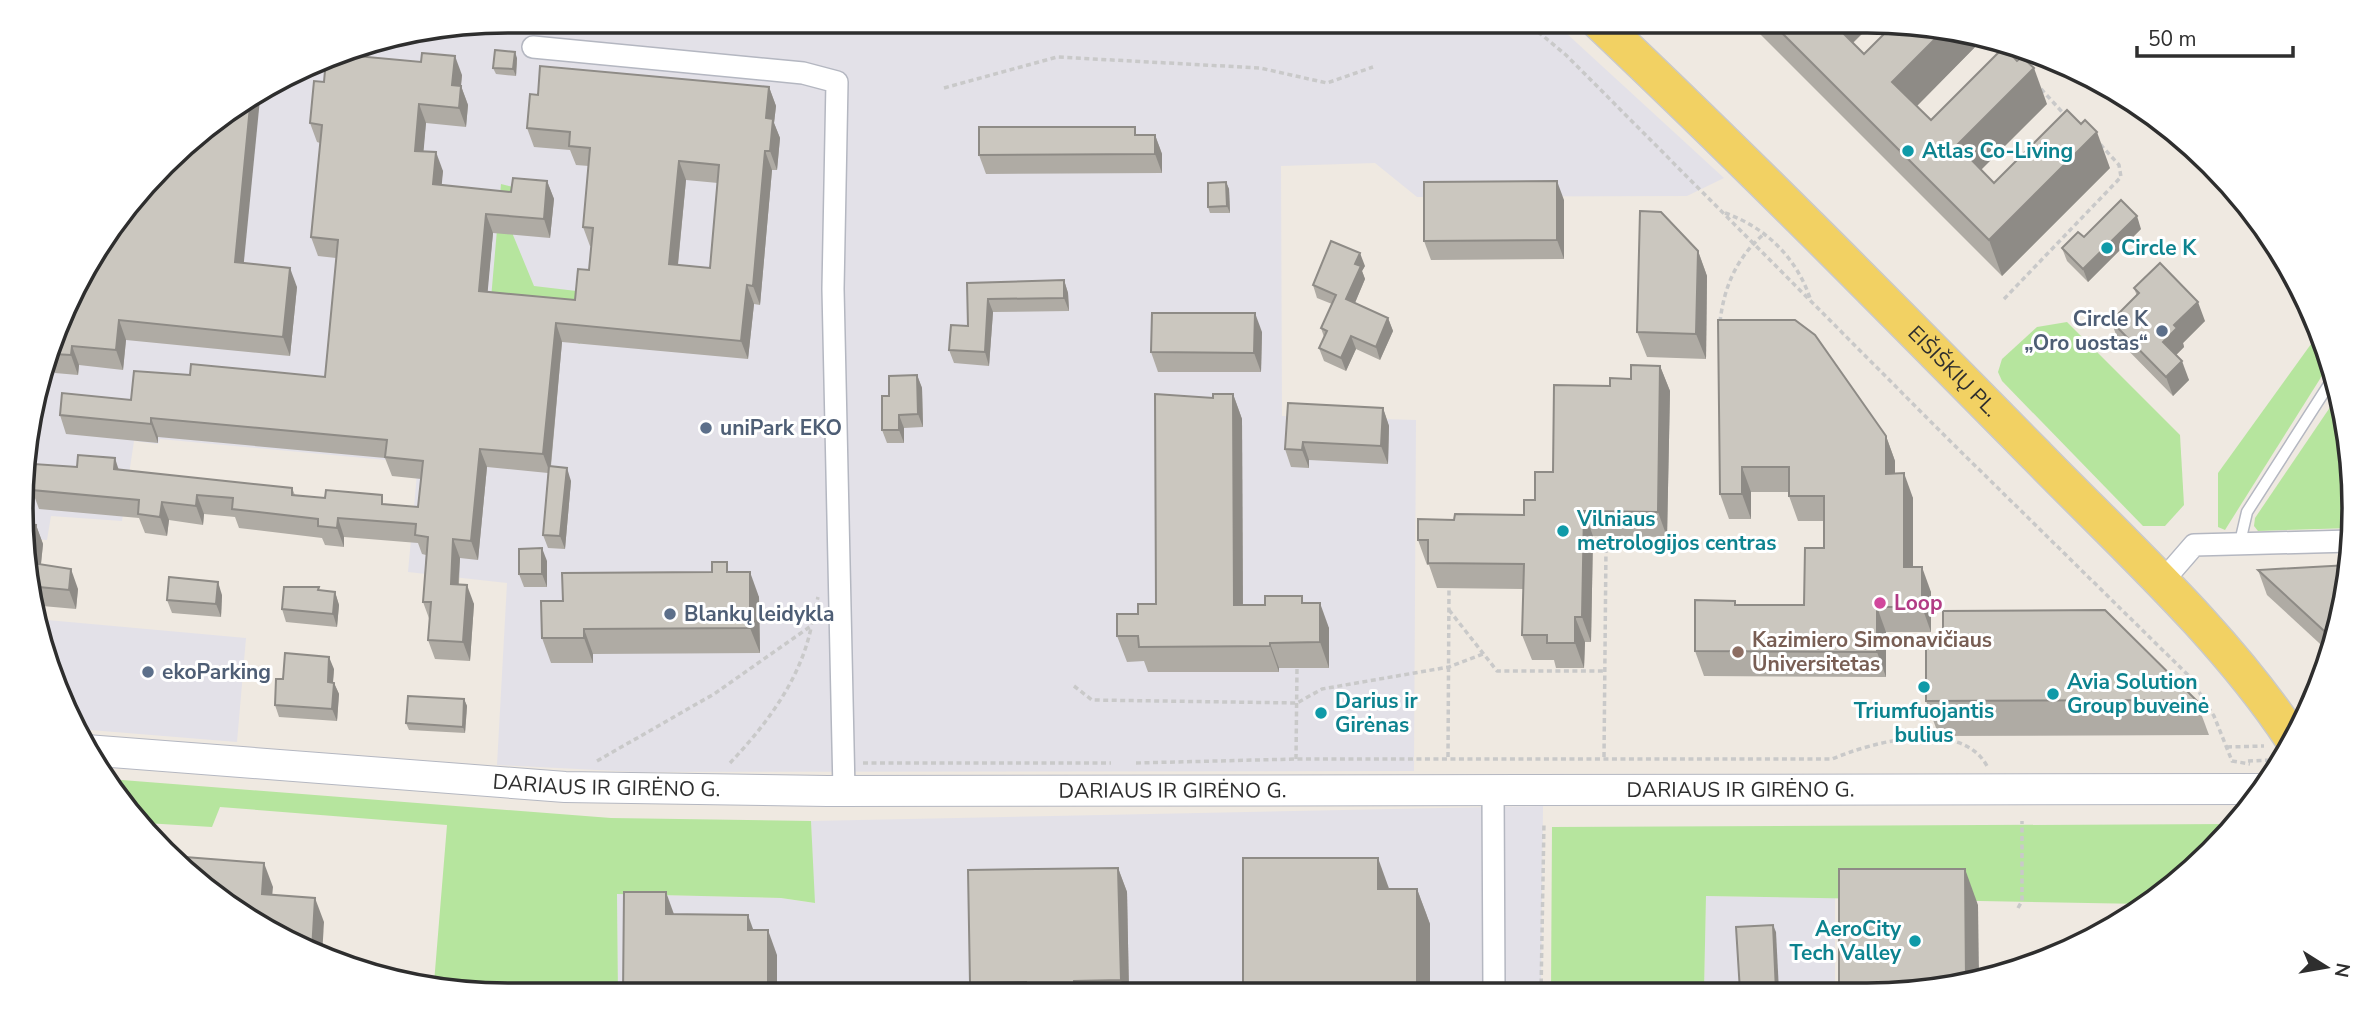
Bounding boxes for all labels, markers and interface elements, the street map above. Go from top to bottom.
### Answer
scale bar [2137,14,2293,58]
text: 50 m [2148,25,2197,53]
place label: Atlas Co-Living [1922,137,2073,165]
marker: Atlas Co-Living [1900,143,1916,159]
place label: Circle K [2121,234,2197,262]
marker: Circle K [2099,240,2115,256]
place label: Circle K „Oro uostas“ [2024,305,2149,357]
street label: EIŠIŠKIŲ PL. [1902,319,2005,423]
marker: Circle K „Oro uostas“ [2154,323,2170,339]
place label: uniPark EKO [720,414,842,442]
marker: uniPark EKO [698,420,714,436]
place label: Vilniaus metrologijos centras [1576,505,1776,557]
marker: Vilniaus metrologijos centras [1555,523,1571,539]
place label: Loop [1894,589,1943,617]
marker: Loop [1872,595,1888,611]
place label: Blankų leidykla [684,600,834,628]
marker: Blankų leidykla [662,606,678,622]
place label: Kazimiero Simonavičiaus Universitetas [1752,626,1992,678]
marker: Kazimiero Simonavičiaus Universitetas [1730,644,1746,660]
place label: ekoParking [162,658,271,686]
marker: ekoParking [140,664,156,680]
place label: Avia Solution Group buveinė [2067,668,2209,720]
marker: Triumfuojantis bulius [1916,679,1932,695]
marker: Avia Solution Group buveinė [2045,686,2061,702]
place label: Darius ir Girėnas [1335,687,1419,739]
place label: Triumfuojantis bulius [1854,697,1994,749]
marker: Darius ir Girėnas [1313,705,1329,721]
street label: DARIAUS IR GIRĖNO G. [492,767,721,803]
street label: DARIAUS IR GIRĖNO G. [1059,776,1286,805]
street label: DARIAUS IR GIRĖNO G. [1627,776,1854,804]
place label: AeroCity Tech Valley [1790,915,1902,967]
north arrow [2291,932,2361,1002]
marker: AeroCity Tech Valley [1907,933,1923,949]
text: N [2328,961,2356,980]

